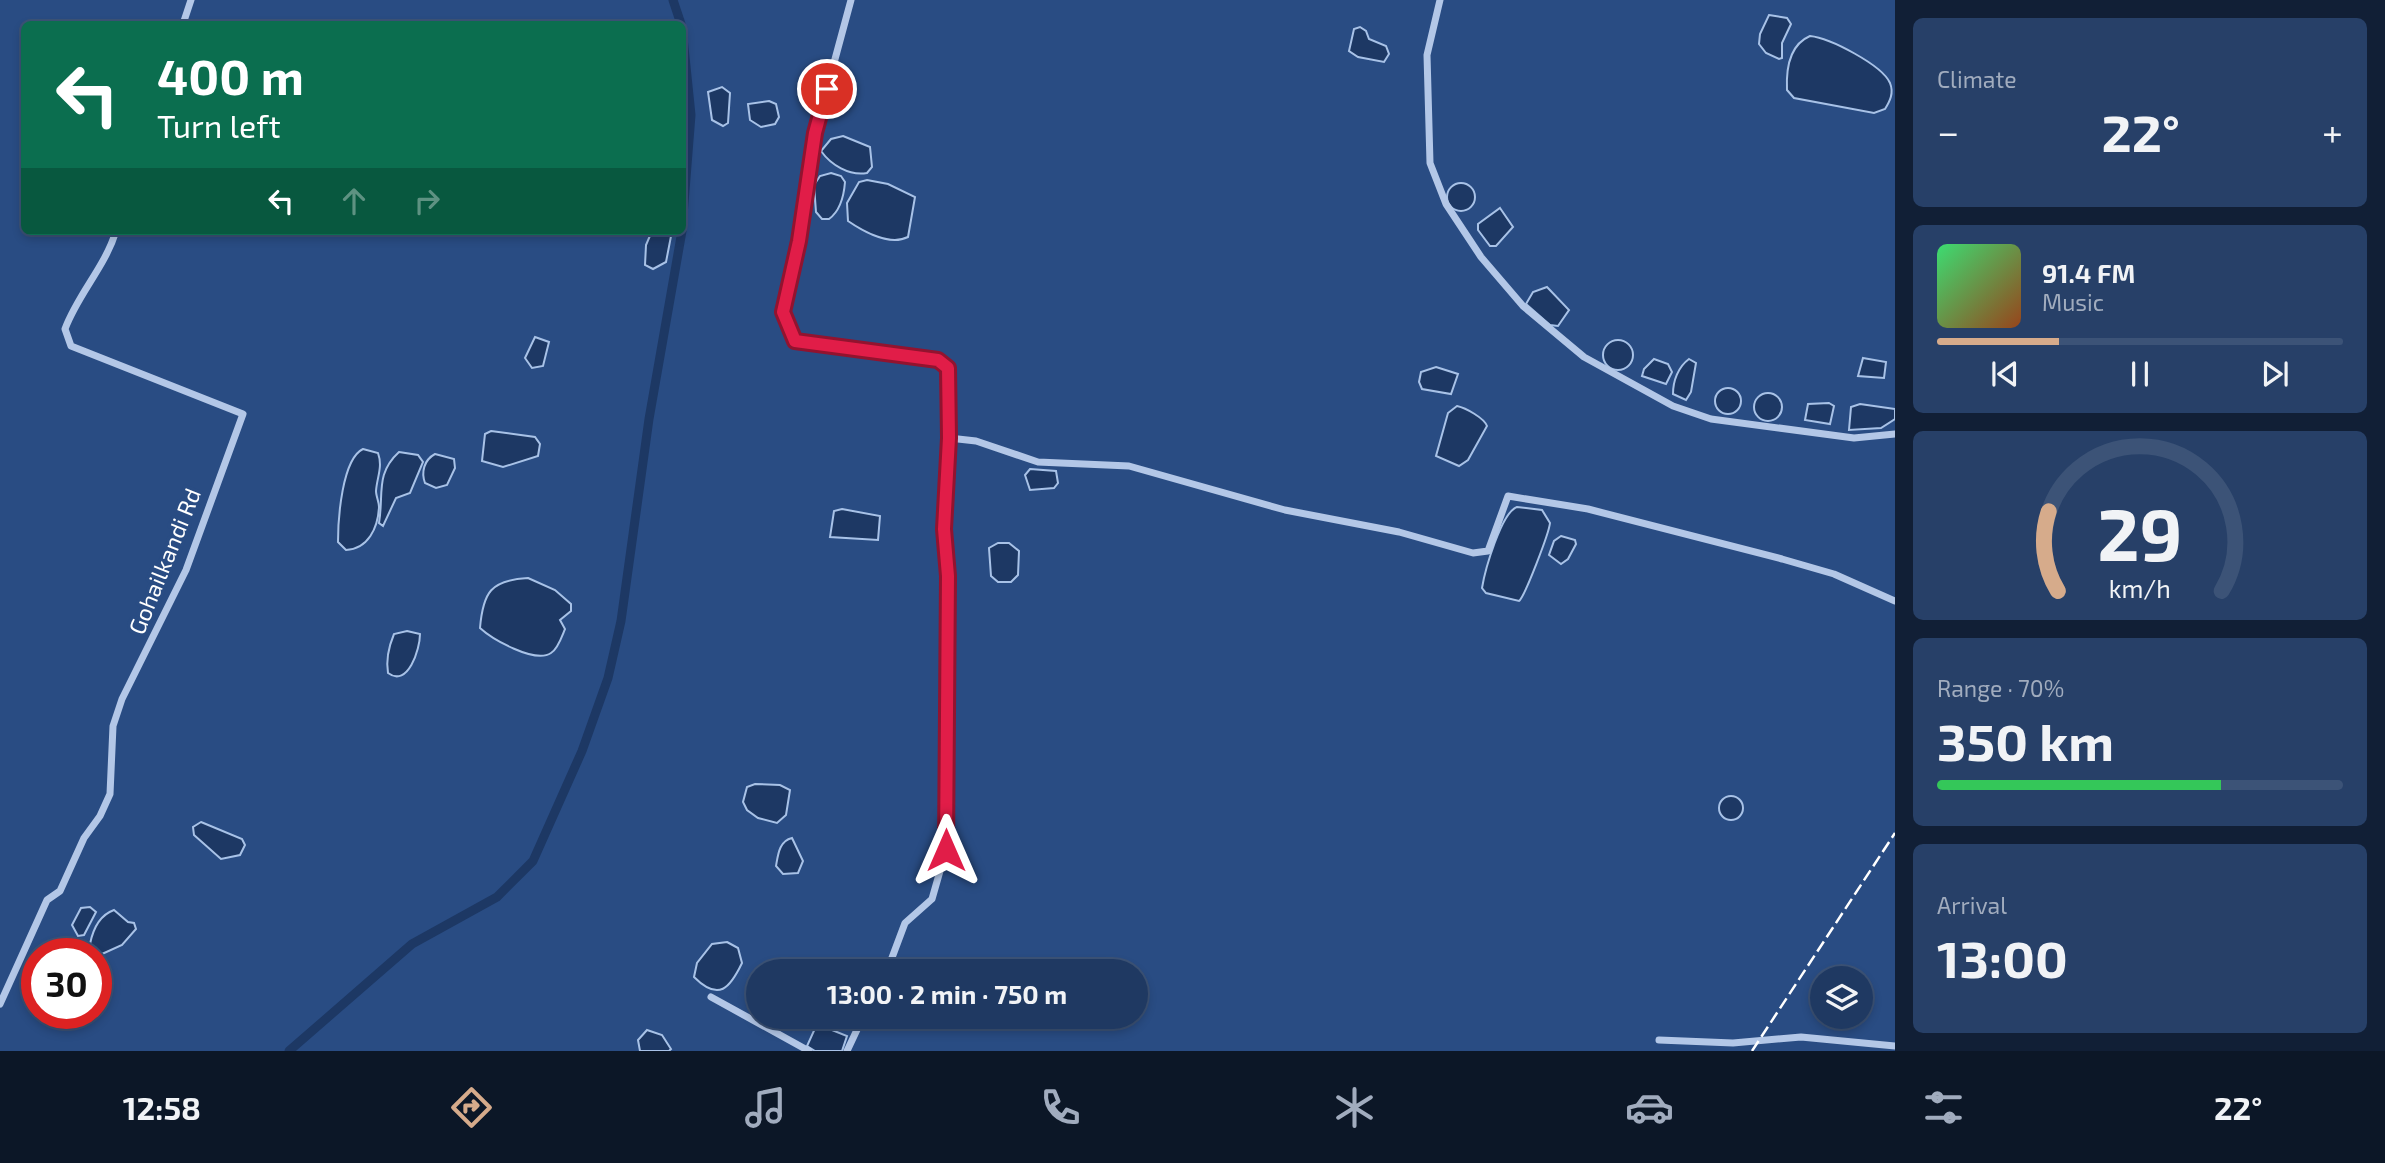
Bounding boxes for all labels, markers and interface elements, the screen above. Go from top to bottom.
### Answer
text: 400 m [157,46,304,105]
icon: left [42,49,133,140]
pin [797,59,857,119]
text: Climate [1937,65,2017,93]
icon: arrive [808,70,846,108]
text: 22° [2101,100,2180,162]
text: Turn left [157,106,281,144]
text: − [1937,108,1959,154]
text: + [2322,108,2343,154]
icon: left [262,182,300,220]
icon: ahead [335,182,373,220]
icon: right [408,182,446,220]
text: 91.4 FM [2042,257,2135,288]
text: Music [2042,288,2104,316]
icon: previous [1986,355,2024,393]
icon: pause [2121,355,2159,393]
icon: next [2256,355,2294,393]
street label: Gohailkandi Rd [122,484,206,638]
text: 29 [2097,489,2183,577]
text: km/h [2109,573,2171,603]
text: Range · 70% [1937,674,2064,702]
text: 350 km [1937,709,2114,771]
position arrow [909,813,983,887]
text: Arrival [1937,891,2007,919]
text: 13:00 [1937,926,2068,988]
speed limit sign: 30 [21,938,112,1029]
map controls [1810,966,1873,1029]
button: layers [1810,966,1873,1029]
text: 13:00 · 2 min · 750 m [827,978,1067,1009]
icon: directions [447,1083,496,1132]
icon: music [741,1083,790,1132]
icon: phone [1036,1083,1085,1132]
icon: climate [1330,1083,1379,1132]
icon: car [1625,1083,1674,1132]
icon: filters [1919,1083,1968,1132]
text: 12:58 [123,1088,201,1126]
text: 22° [2214,1088,2262,1126]

